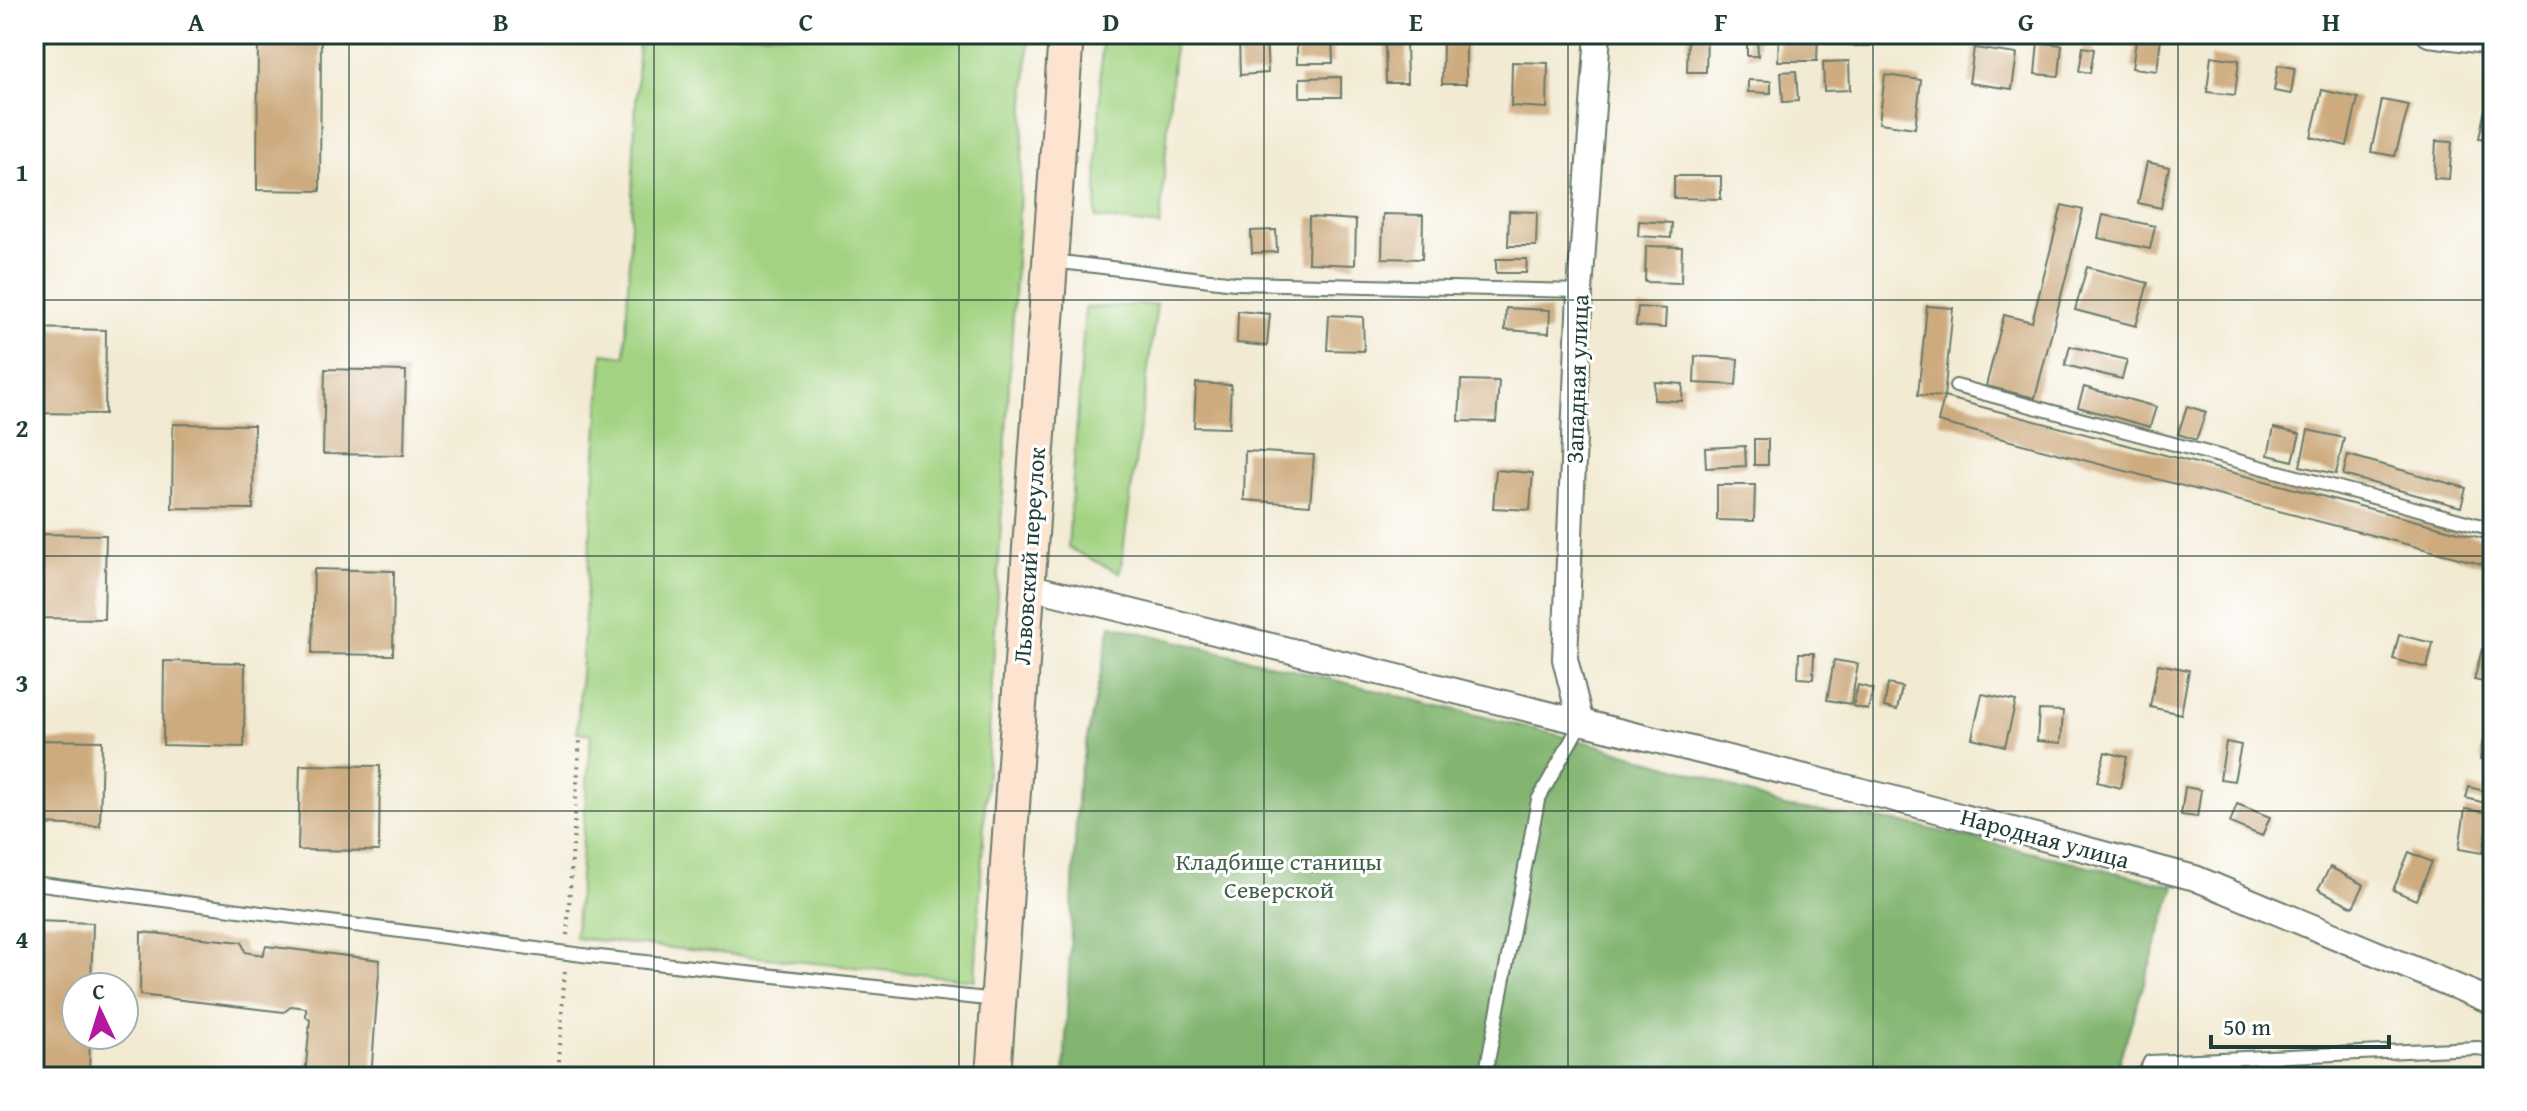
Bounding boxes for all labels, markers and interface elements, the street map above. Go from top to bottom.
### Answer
text: A [188,2,205,41]
text: B [493,2,509,41]
text: C [799,2,813,41]
text: D [1103,2,1119,41]
text: E [1409,2,1423,41]
text: F [1714,2,1728,41]
text: G [2018,2,2034,41]
text: H [2322,2,2340,41]
text: 1 [15,152,29,191]
street label: Западная улица [1557,293,1597,464]
text: 2 [15,408,29,447]
street label: Львовский переулок [1004,445,1054,666]
text: 3 [15,663,29,702]
street label: Народная улица [1957,799,2134,877]
park label: Кладбище станицы Северской [1176,844,1382,907]
text: 4 [15,919,29,958]
north arrow [60,971,140,1051]
text: С [91,975,106,1007]
scale bar [2211,999,2389,1049]
text: 50 m [2223,1009,2271,1044]

